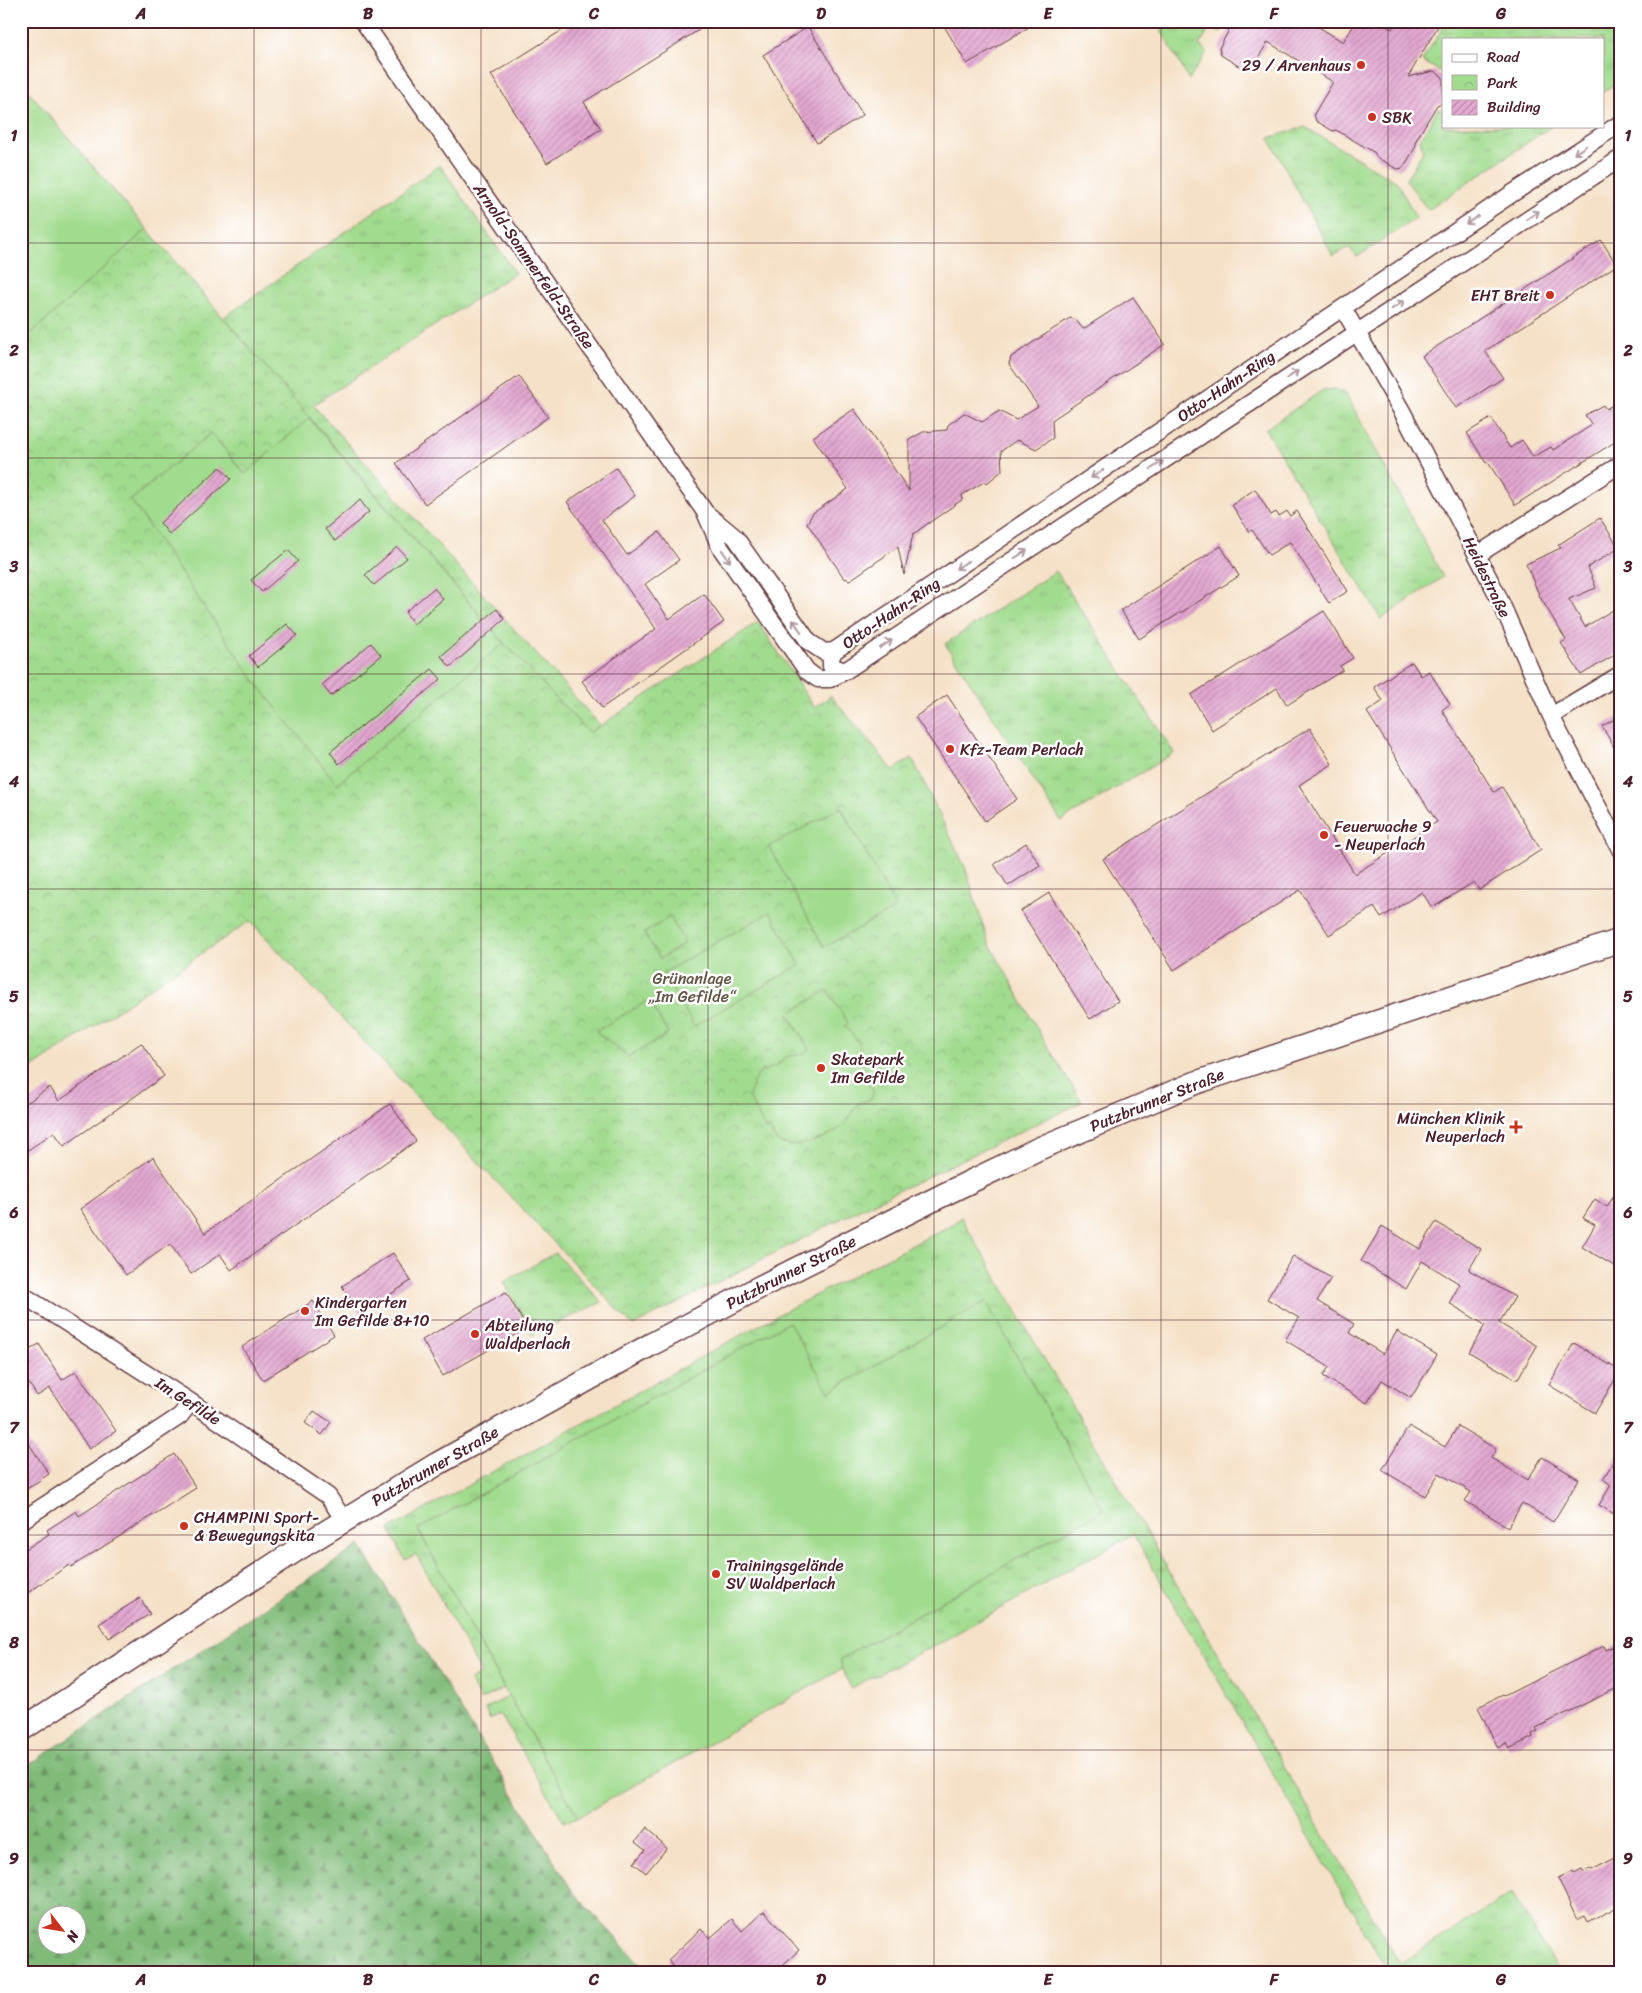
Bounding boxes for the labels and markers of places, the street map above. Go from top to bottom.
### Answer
place label: 29 / Arvenhaus [1242,51,1352,80]
marker: 29 / Arvenhaus [1355,59,1367,71]
place label: SBK [1382,103,1412,132]
marker: SBK [1366,111,1378,123]
place label: EHT Breit [1471,281,1540,310]
marker: EHT Breit [1544,289,1556,301]
place label: Kfz-Team Perlach [960,735,1084,764]
marker: Kfz-Team Perlach [944,743,956,755]
place label: Feuerwache 9 - Neuperlach [1334,812,1432,859]
marker: Feuerwache 9 - Neuperlach [1318,829,1330,841]
place label: Skatepark Im Gefilde [830,1045,905,1092]
marker: Skatepark Im Gefilde [815,1062,827,1074]
place label: München Klinik Neuperlach [1397,1104,1506,1151]
marker: München Klinik Neuperlach [1509,1120,1523,1134]
place label: Kindergarten Im Gefilde 8+10 [314,1288,430,1335]
marker: Kindergarten Im Gefilde 8+10 [299,1305,311,1317]
place label: Abteilung Waldperlach [484,1311,571,1358]
marker: Abteilung Waldperlach [469,1328,481,1340]
place label: CHAMPINI Sport- & Bewegungskita [194,1503,319,1550]
marker: CHAMPINI Sport- & Bewegungskita [178,1520,190,1532]
place label: Trainingsgelände SV Waldperlach [726,1551,844,1598]
marker: Trainingsgelände SV Waldperlach [710,1568,722,1580]

